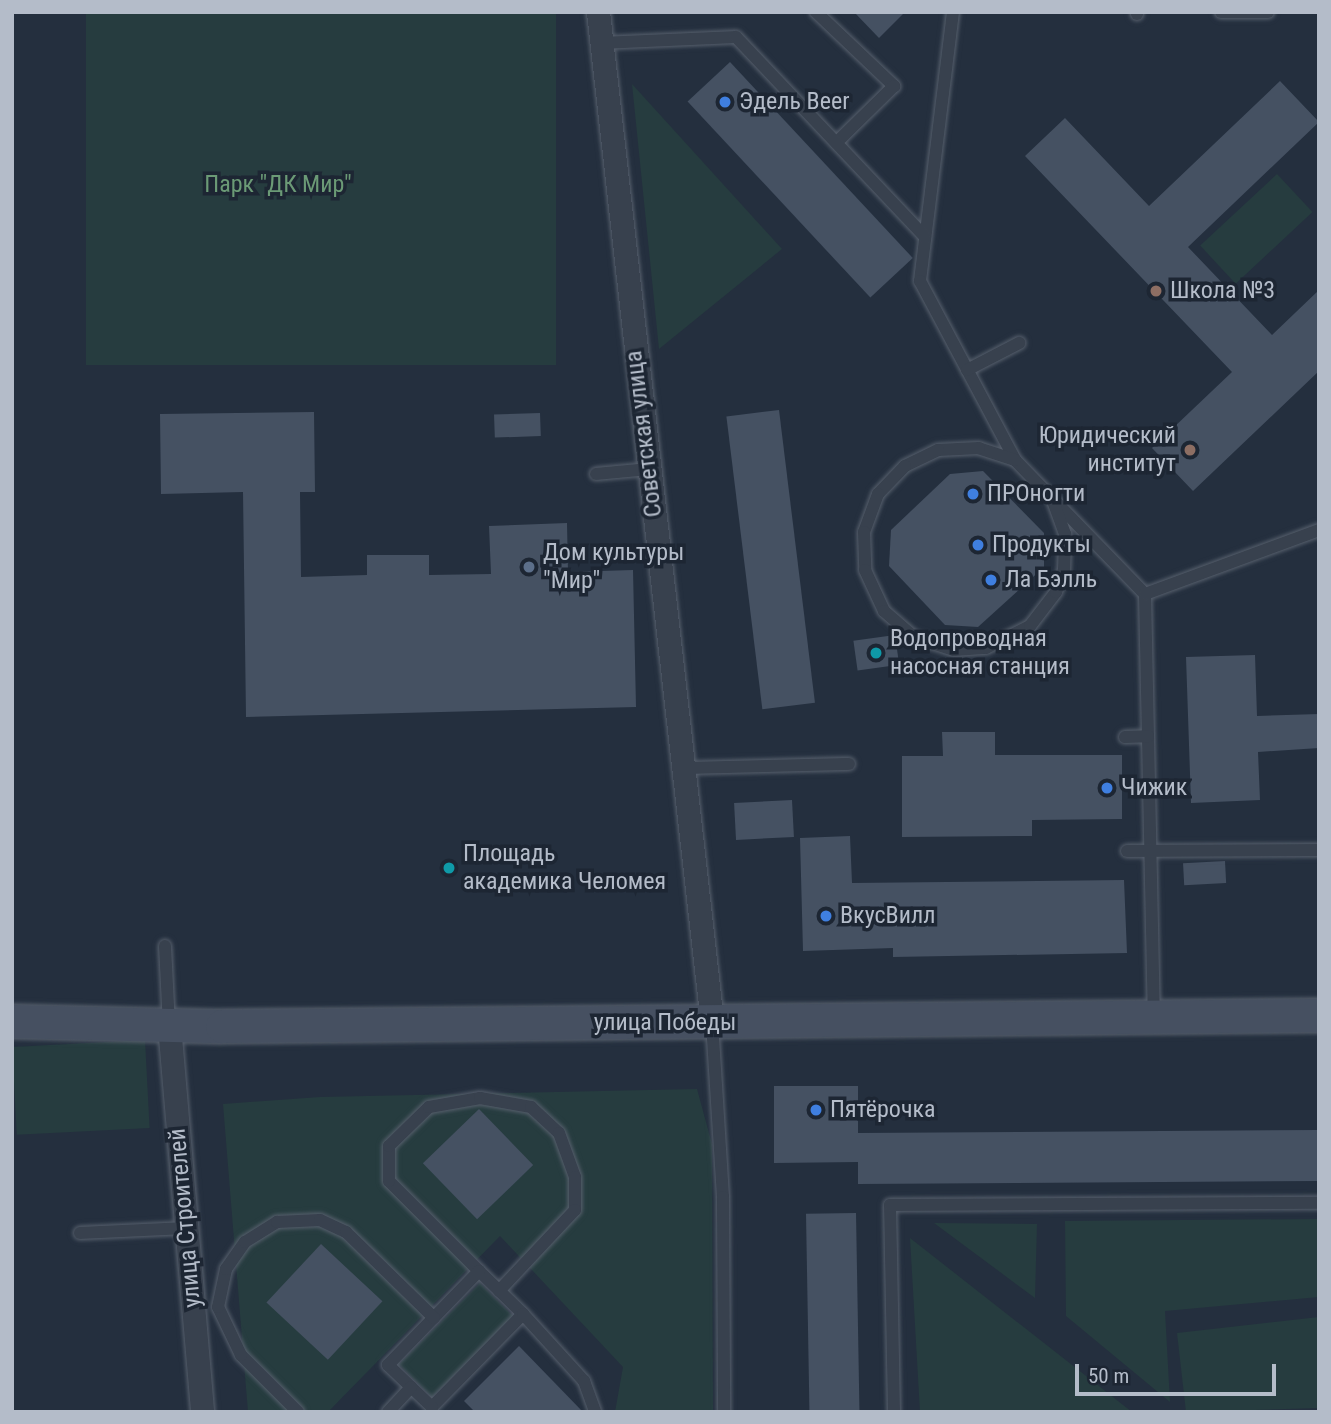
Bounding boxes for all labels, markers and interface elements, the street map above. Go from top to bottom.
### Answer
place label: Эдель Beer [739,88,849,116]
marker: Эдель Beer [717,94,733,110]
park label: Парк "ДК Мир" [204,171,352,199]
place label: Школа №3 [1170,277,1275,305]
marker: Школа №3 [1148,283,1164,299]
street label: Советская улица [620,349,668,519]
place label: Юридический институт [1039,422,1176,478]
marker: Юридический институт [1182,442,1198,458]
place label: ПРОногти [987,480,1085,508]
marker: ПРОногти [965,486,981,502]
place label: Продукты [992,531,1091,559]
marker: Продукты [970,537,986,553]
place label: Дом культуры "Мир" [543,539,684,595]
marker: Дом культуры "Мир" [521,559,537,575]
place label: Ла Бэлль [1005,566,1097,594]
marker: Ла Бэлль [983,572,999,588]
place label: Водопроводная насосная станция [890,625,1070,681]
marker: Водопроводная насосная станция [868,645,884,661]
place label: Чижик [1121,774,1187,802]
marker: Чижик [1099,780,1115,796]
place label: Площадь академика Челомея [463,840,666,896]
marker: Площадь академика Челомея [441,860,457,876]
place label: ВкусВилл [840,902,935,930]
marker: ВкусВилл [818,908,834,924]
street label: улица Победы [594,1009,736,1037]
place label: Пятёрочка [830,1096,935,1124]
marker: Пятёрочка [808,1102,824,1118]
street label: улица Строителей [163,1127,207,1309]
scale bar [1079,1350,1280,1394]
text: 50 m [1088,1364,1129,1388]

